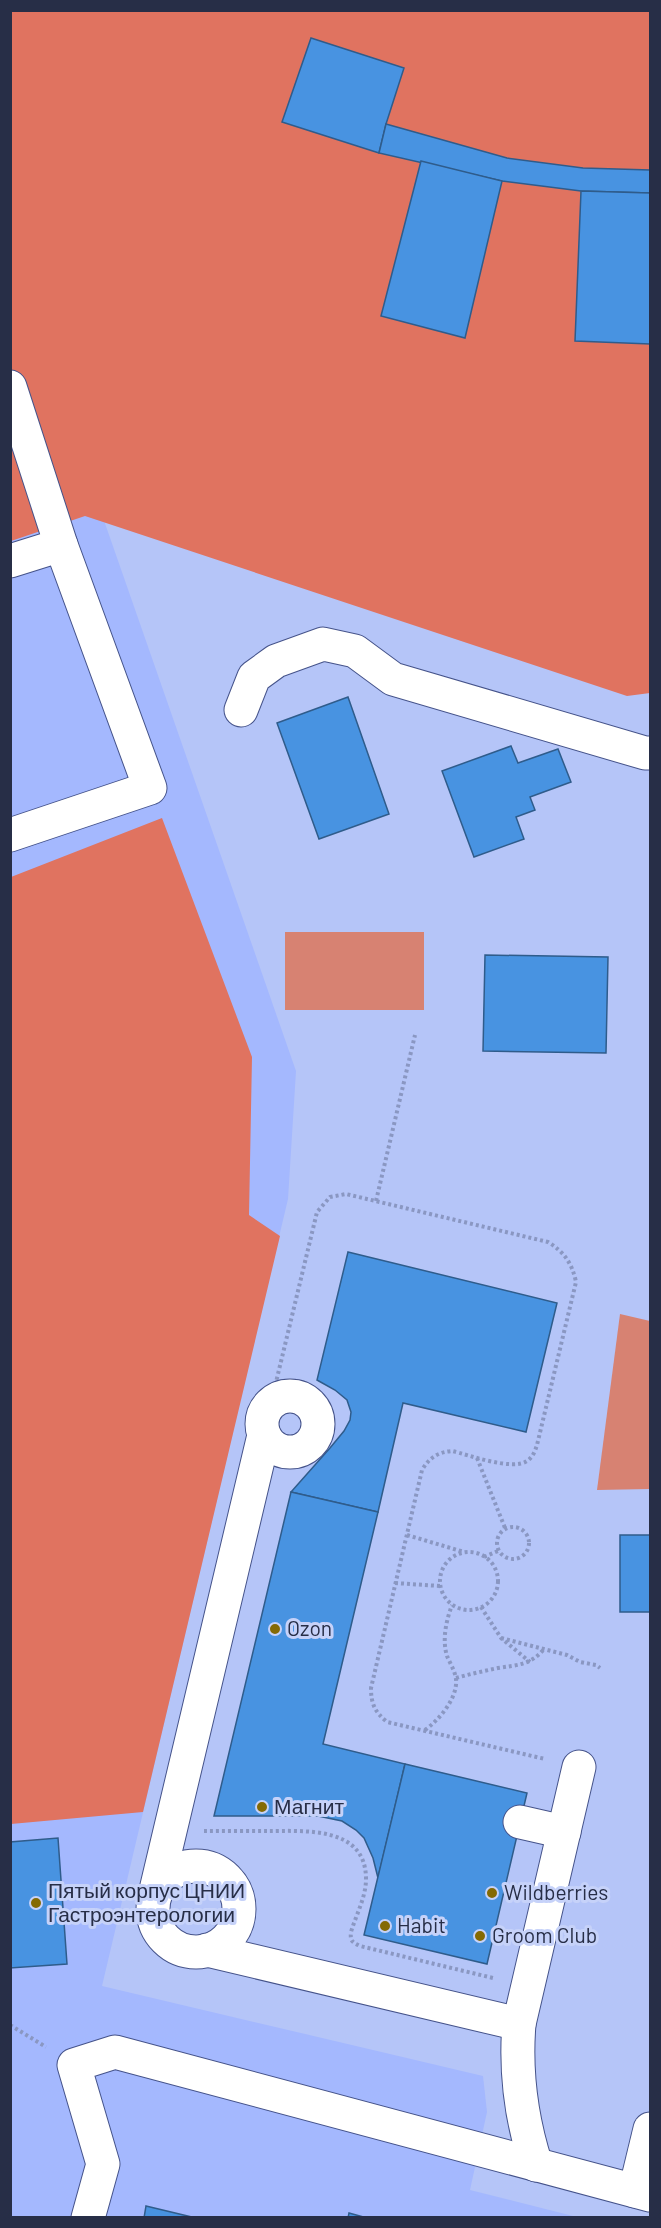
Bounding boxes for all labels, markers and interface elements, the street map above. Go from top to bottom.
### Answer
place label: Ozon [287,1615,332,1640]
marker: Ozon [268,1622,282,1636]
place label: Магнит [274,1793,344,1818]
marker: Магнит [255,1800,269,1814]
place label: Пятый корпус ЦНИИ Гастроэнтерологии [48,1877,245,1926]
place label: Wildberries [504,1879,608,1904]
marker: Wildberries [485,1886,499,1900]
marker: Пятый корпус ЦНИИ Гастроэнтерологии [29,1896,43,1910]
place label: Habit [397,1912,446,1937]
marker: Habit [378,1919,392,1933]
place label: Groom Club [492,1922,597,1947]
marker: Groom Club [473,1929,487,1943]

